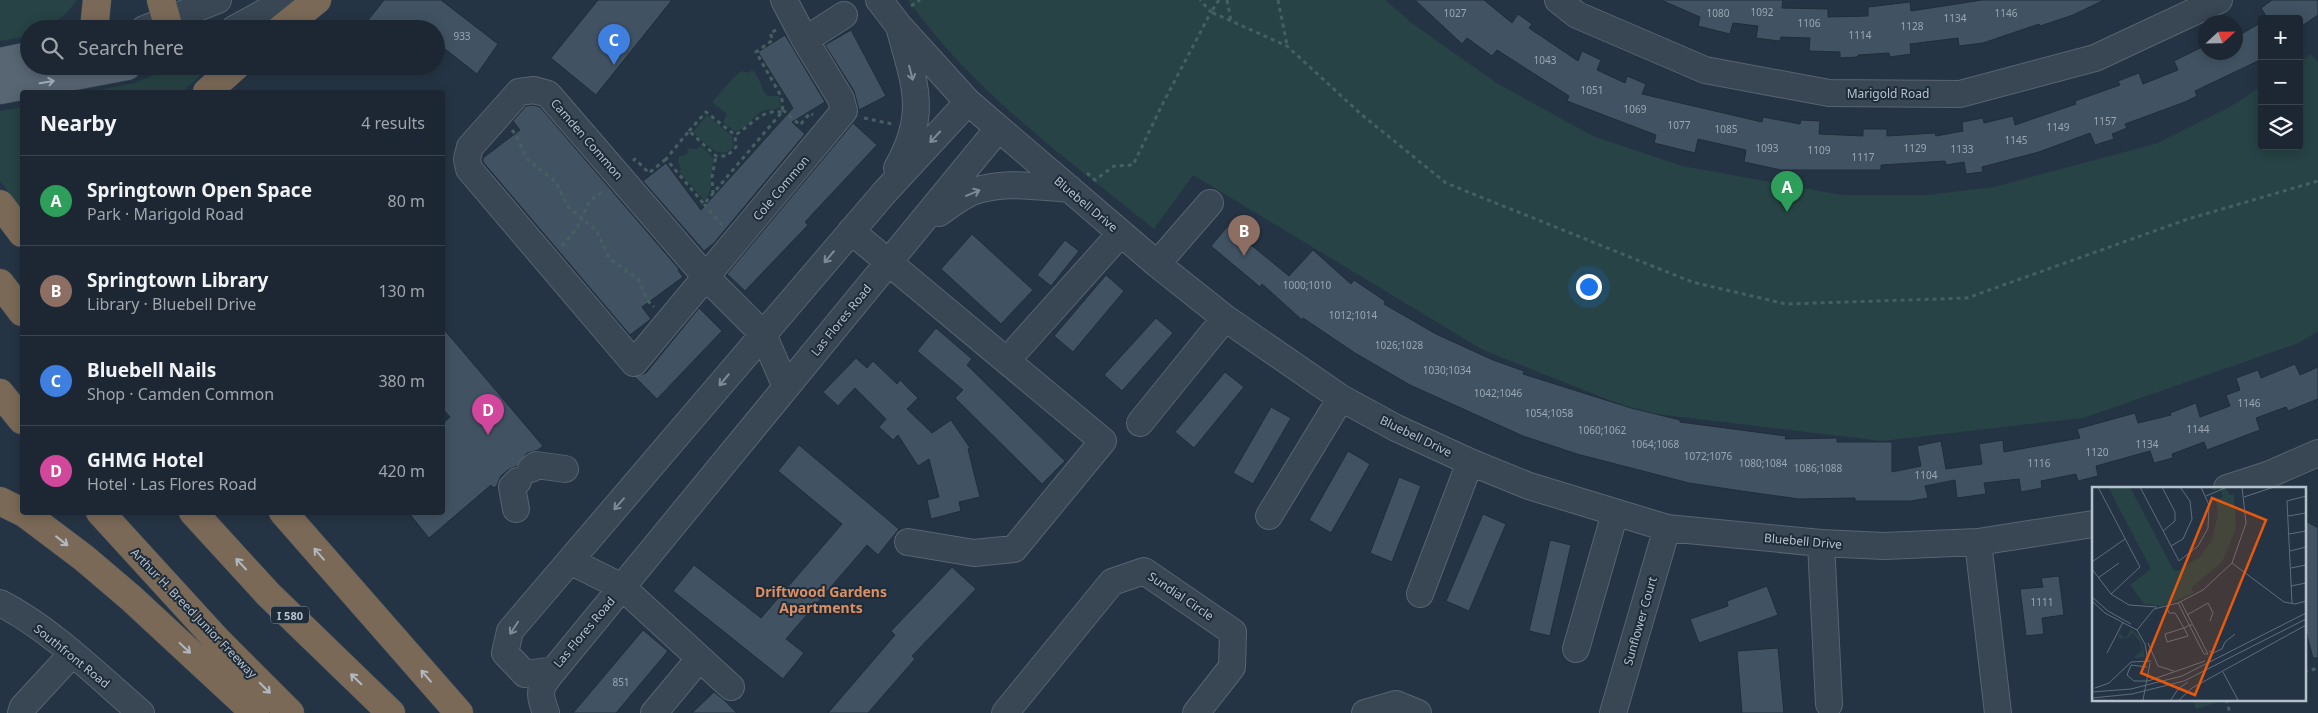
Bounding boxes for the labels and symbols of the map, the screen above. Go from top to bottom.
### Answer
house number: 1092 [1751,5,1774,19]
house number: 1027 [1444,6,1467,20]
house number: 1080 [1707,6,1730,20]
house number: 1146 [1995,6,2018,20]
house number: 1134 [1944,11,1967,25]
north arrow [2198,15,2243,60]
house number: 1106 [1798,16,1821,30]
house number: 1128 [1901,19,1924,33]
pin: C [598,24,630,65]
house number: 1114 [1849,28,1872,42]
house number: 933 [453,29,471,43]
house number: 1043 [1534,53,1557,67]
one-way arrow [907,65,917,81]
one-way arrow [39,76,55,86]
house number: 1051 [1581,83,1603,97]
street label: Marigold Road [1847,85,1929,102]
street label: Camden Common [547,95,627,183]
house number: 1069 [1624,102,1647,116]
house number: 1157 [2094,114,2117,128]
house number: 1077 [1668,118,1691,132]
house number: 1149 [2047,120,2070,134]
house number: 1085 [1715,122,1738,136]
one-way arrow [929,131,941,144]
house number: 1145 [2005,133,2028,147]
house number: 1093 [1756,141,1779,155]
house number: 1129 [1904,141,1927,155]
house number: 1133 [1951,142,1974,156]
house number: 1109 [1808,143,1831,157]
house number: 1117 [1852,150,1875,164]
street label: Cole Common [749,152,813,224]
pin: A [1771,171,1803,212]
street label: Bluebell Drive [1051,172,1122,236]
one-way arrow [966,187,981,196]
pin: B [1228,215,1260,256]
one-way arrow [824,250,835,263]
your location [1576,274,1602,300]
house number: 1000;1010 [1283,278,1331,292]
street label: Las Flores Road [807,281,875,359]
house number: 1012;1014 [1329,308,1377,322]
house number: 1026;1028 [1375,338,1423,352]
house number: 1030;1034 [1423,363,1471,377]
one-way arrow [718,374,730,387]
house number: 1042;1046 [1474,386,1522,400]
pin: D [472,394,504,435]
house number: 1146 [2238,396,2261,410]
house number: 1054;1058 [1525,406,1573,420]
street label: Bluebell Drive [1377,411,1455,461]
house number: 1144 [2187,422,2210,436]
house number: 1060;1062 [1578,423,1626,437]
house number: 1064;1068 [1631,437,1679,451]
house number: 1134 [2136,437,2159,451]
house number: 1120 [2086,445,2109,459]
house number: 1072;1076 [1684,449,1732,463]
house number: 1080;1084 [1739,456,1787,470]
house number: 1116 [2028,456,2051,470]
house number: 1086;1088 [1794,461,1842,475]
house number: 1104 [1915,468,1938,482]
inset map [2092,487,2306,700]
one-way arrow [613,497,624,510]
street label: Bluebell Drive [1763,529,1843,553]
one-way arrow [55,536,68,547]
street label: Arthur H. Breed Junior Freeway [127,544,261,682]
one-way arrow [314,548,325,561]
one-way arrow [235,558,247,571]
street label: Sundial Circle [1145,568,1217,624]
street label: Sunflower Court [1619,574,1661,667]
district label: Driftwood Gardens Apartments [755,582,887,617]
street label: Las Flores Road [549,593,619,671]
house number: 1111 [2031,595,2053,609]
road number: I 580 [271,606,309,624]
street label: Southfront Road [31,620,113,692]
one-way arrow [509,621,519,635]
one-way arrow [178,642,191,654]
one-way arrow [421,670,432,683]
one-way arrow [350,673,362,685]
house number: 851 [612,675,630,689]
one-way arrow [259,682,271,694]

